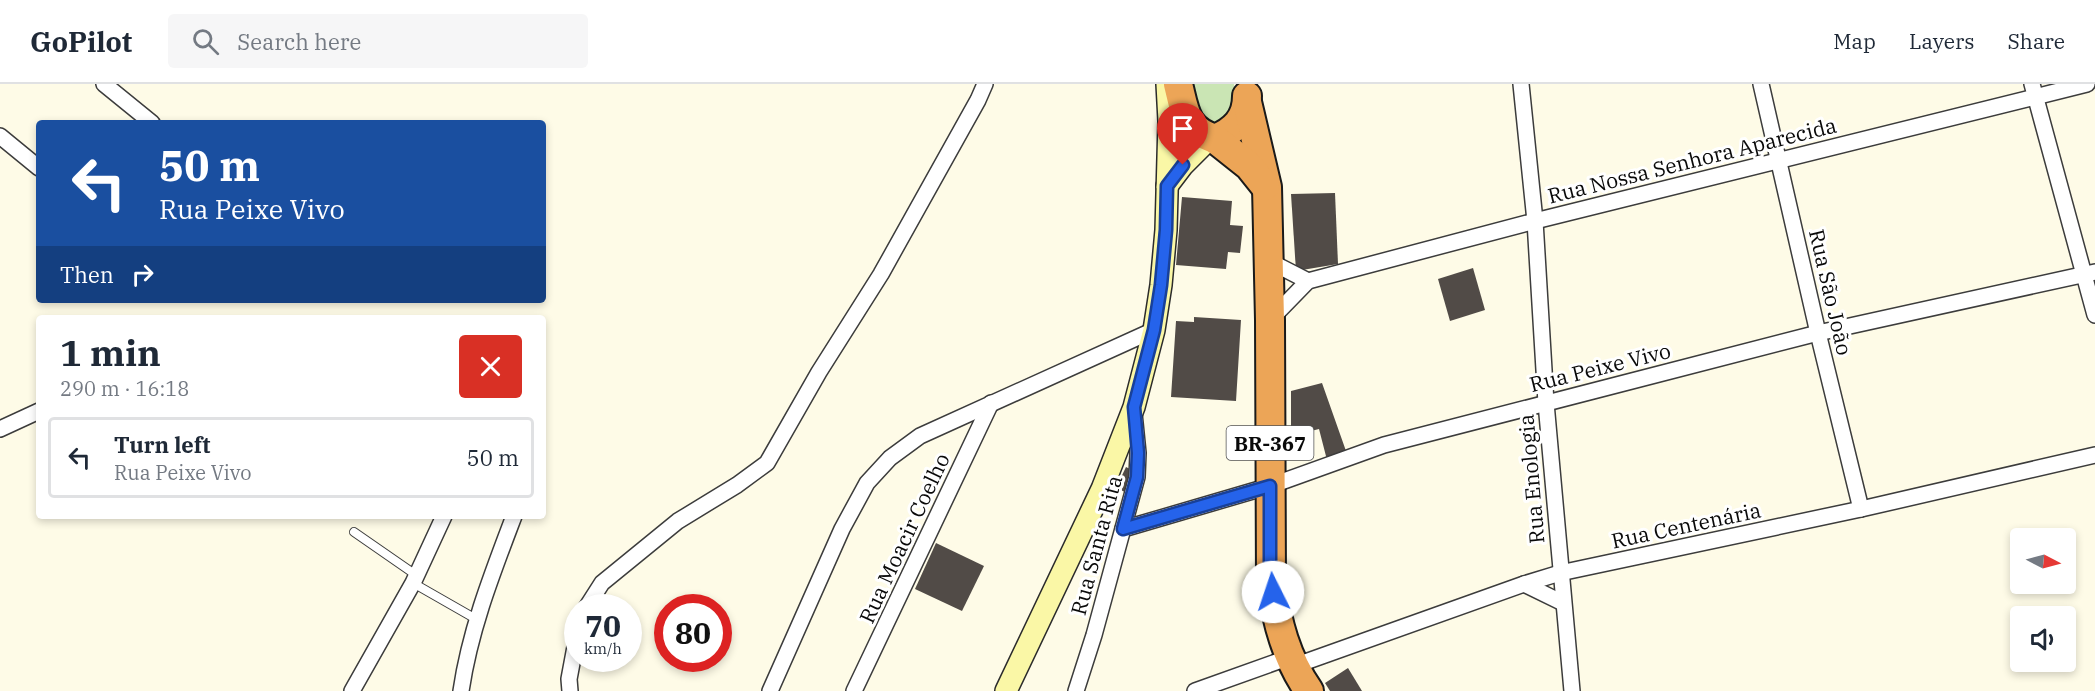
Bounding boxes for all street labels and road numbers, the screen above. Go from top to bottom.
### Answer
street label: Rua Nossa Senhora Aparecida [1545,111,1839,209]
street label: Rua São João [1803,226,1859,358]
street label: Rua Peixe Vivo [1527,336,1673,398]
street label: Rua Enologia [1511,413,1551,545]
road number: BR-367 [1226,426,1314,460]
street label: Rua Moacir Coelho [852,448,956,628]
street label: Rua Santa Rita [1064,472,1128,618]
street label: Rua Centenária [1609,495,1763,555]

